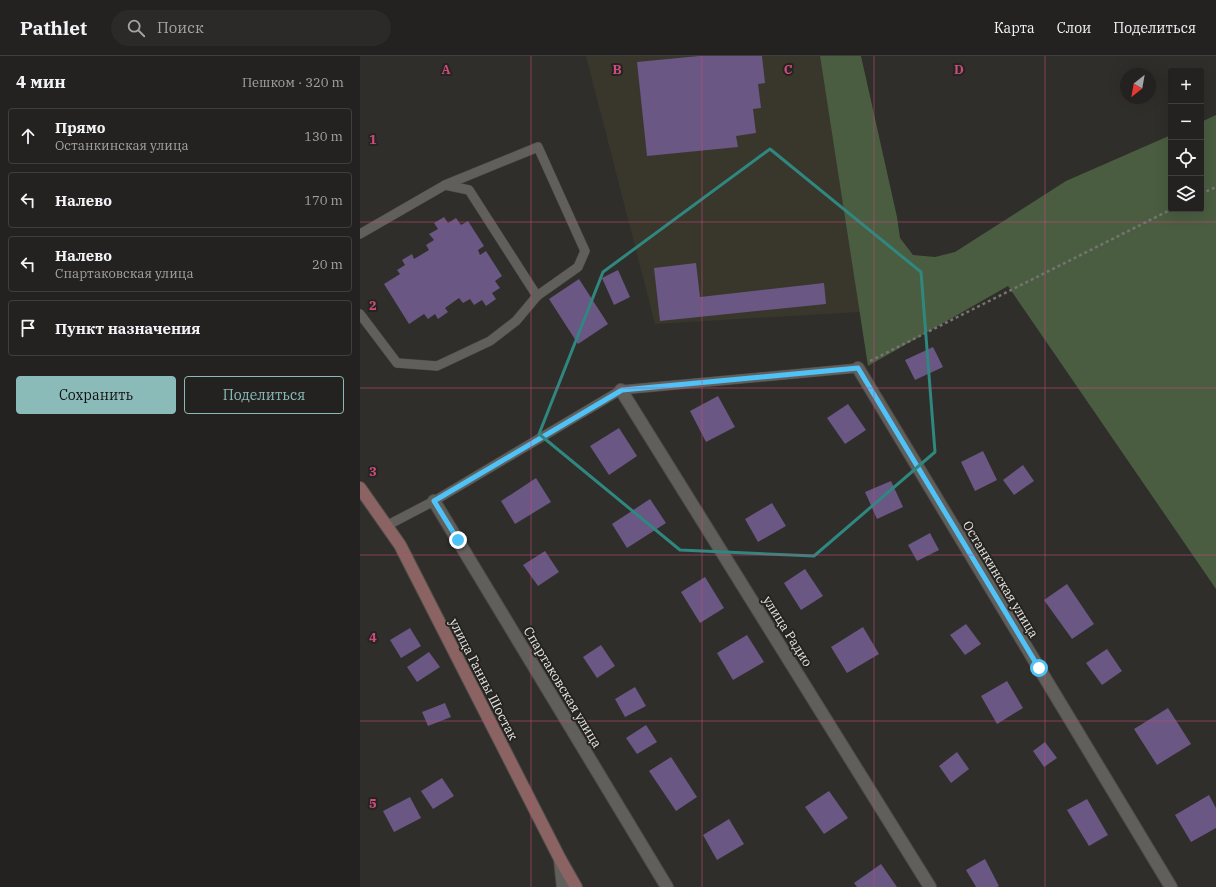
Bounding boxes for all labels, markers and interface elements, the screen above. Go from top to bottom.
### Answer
search box [111,10,391,46]
text: Pathlet [20,16,87,40]
icon: search [125,17,147,39]
text: Поиск [157,18,204,37]
text: Карта [994,19,1035,37]
text: Слои [1057,19,1091,37]
text: Поделиться [1113,19,1196,37]
text: A [441,61,451,78]
text: B [612,61,622,78]
text: C [784,61,793,78]
text: D [954,61,964,78]
north arrow [1120,68,1156,104]
map controls [1168,68,1204,212]
button: + [1168,68,1204,104]
text: 4 мин [16,71,66,93]
text: Пешком · 320 m [242,74,344,91]
button: − [1168,104,1204,140]
text: Прямо [55,118,106,137]
icon: ahead [17,125,39,147]
text: 130 m [304,128,343,145]
text: 1 [369,131,377,148]
text: Останкинская улица [55,137,189,154]
button: locate [1168,140,1204,176]
button: layers [1168,176,1204,212]
icon: left [17,189,39,211]
text: Налево [55,191,112,210]
text: 170 m [304,192,343,209]
text: Налево [55,246,112,265]
icon: left [17,253,39,275]
text: 20 m [312,256,343,273]
text: Спартаковская улица [55,265,193,282]
text: 2 [369,297,377,314]
icon: arrive [17,317,39,339]
text: Пункт назначения [55,319,201,338]
button: Сохранить [16,376,176,414]
button: Поделиться [184,376,344,414]
text: 3 [369,463,377,480]
street label: Останкинская улица [959,518,1042,641]
route end [449,531,467,549]
street label: улица Радио [759,593,816,670]
street label: улица Ганны Шостак [445,615,522,743]
street label: Спартаковская улица [520,624,606,751]
text: 4 [369,629,377,646]
route start [1030,659,1048,677]
text: 5 [369,795,377,812]

